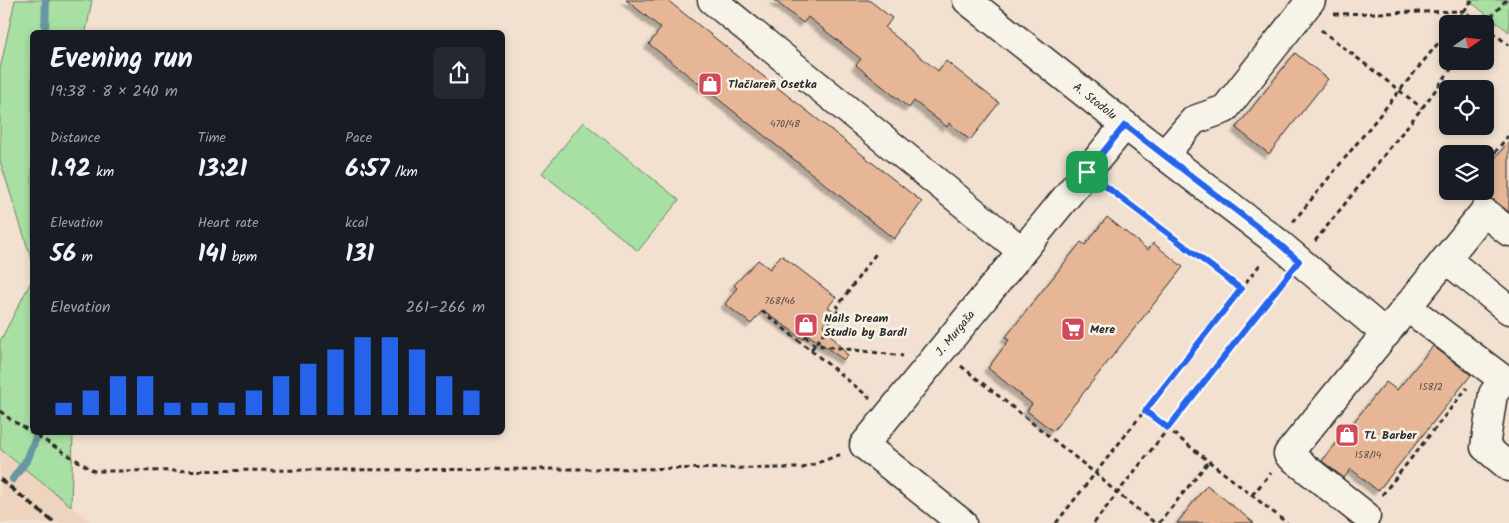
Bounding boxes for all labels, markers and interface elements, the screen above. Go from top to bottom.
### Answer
north arrow [1439,15,1494,70]
map controls [1439,15,1494,200]
text: Evening run [50,37,193,82]
button: share [433,47,485,99]
shop icon: Tlačiareň Osetka [697,71,723,97]
place label: Tlačiareň Osetka [728,75,817,94]
street label: A. Stodolu [1069,78,1121,125]
text: 19:38 · 8 × 240 m [50,79,178,104]
button: locate [1439,80,1494,135]
house number: 470/48 [770,116,801,132]
text: Distance [50,127,100,149]
text: Time [198,127,226,149]
text: Pace [345,127,372,149]
button: layers [1439,145,1494,200]
text: 1.92 [50,149,91,189]
text: 13:21 [198,149,247,189]
text: 6:57 [345,149,389,189]
pin [1066,151,1108,193]
icon: arrive [1073,158,1101,186]
text: km [91,161,114,183]
text: /km [389,161,418,183]
text: Elevation [50,212,103,234]
text: Heart rate [198,212,259,234]
text: kcal [345,212,368,234]
text: 56 [50,234,76,274]
text: 141 [198,234,226,274]
text: 131 [345,234,374,274]
text: m [76,246,93,268]
text: bpm [226,246,257,268]
house number: 768/46 [765,293,795,309]
text: Elevation [50,295,111,320]
text: 261–266 m [406,295,485,320]
street label: J. Murgaša [931,306,980,360]
place label: Nails Dream Studio by Bardi [824,309,908,342]
shop icon: Nails Dream Studio by Bardi [793,312,819,338]
supermarket icon: Mere [1060,316,1086,342]
place label: Mere [1090,320,1115,339]
house number: 158/2 [1419,379,1443,395]
shop icon: TL Barber [1334,422,1360,448]
place label: TL Barber [1364,426,1417,445]
house number: 158/14 [1355,447,1382,463]

